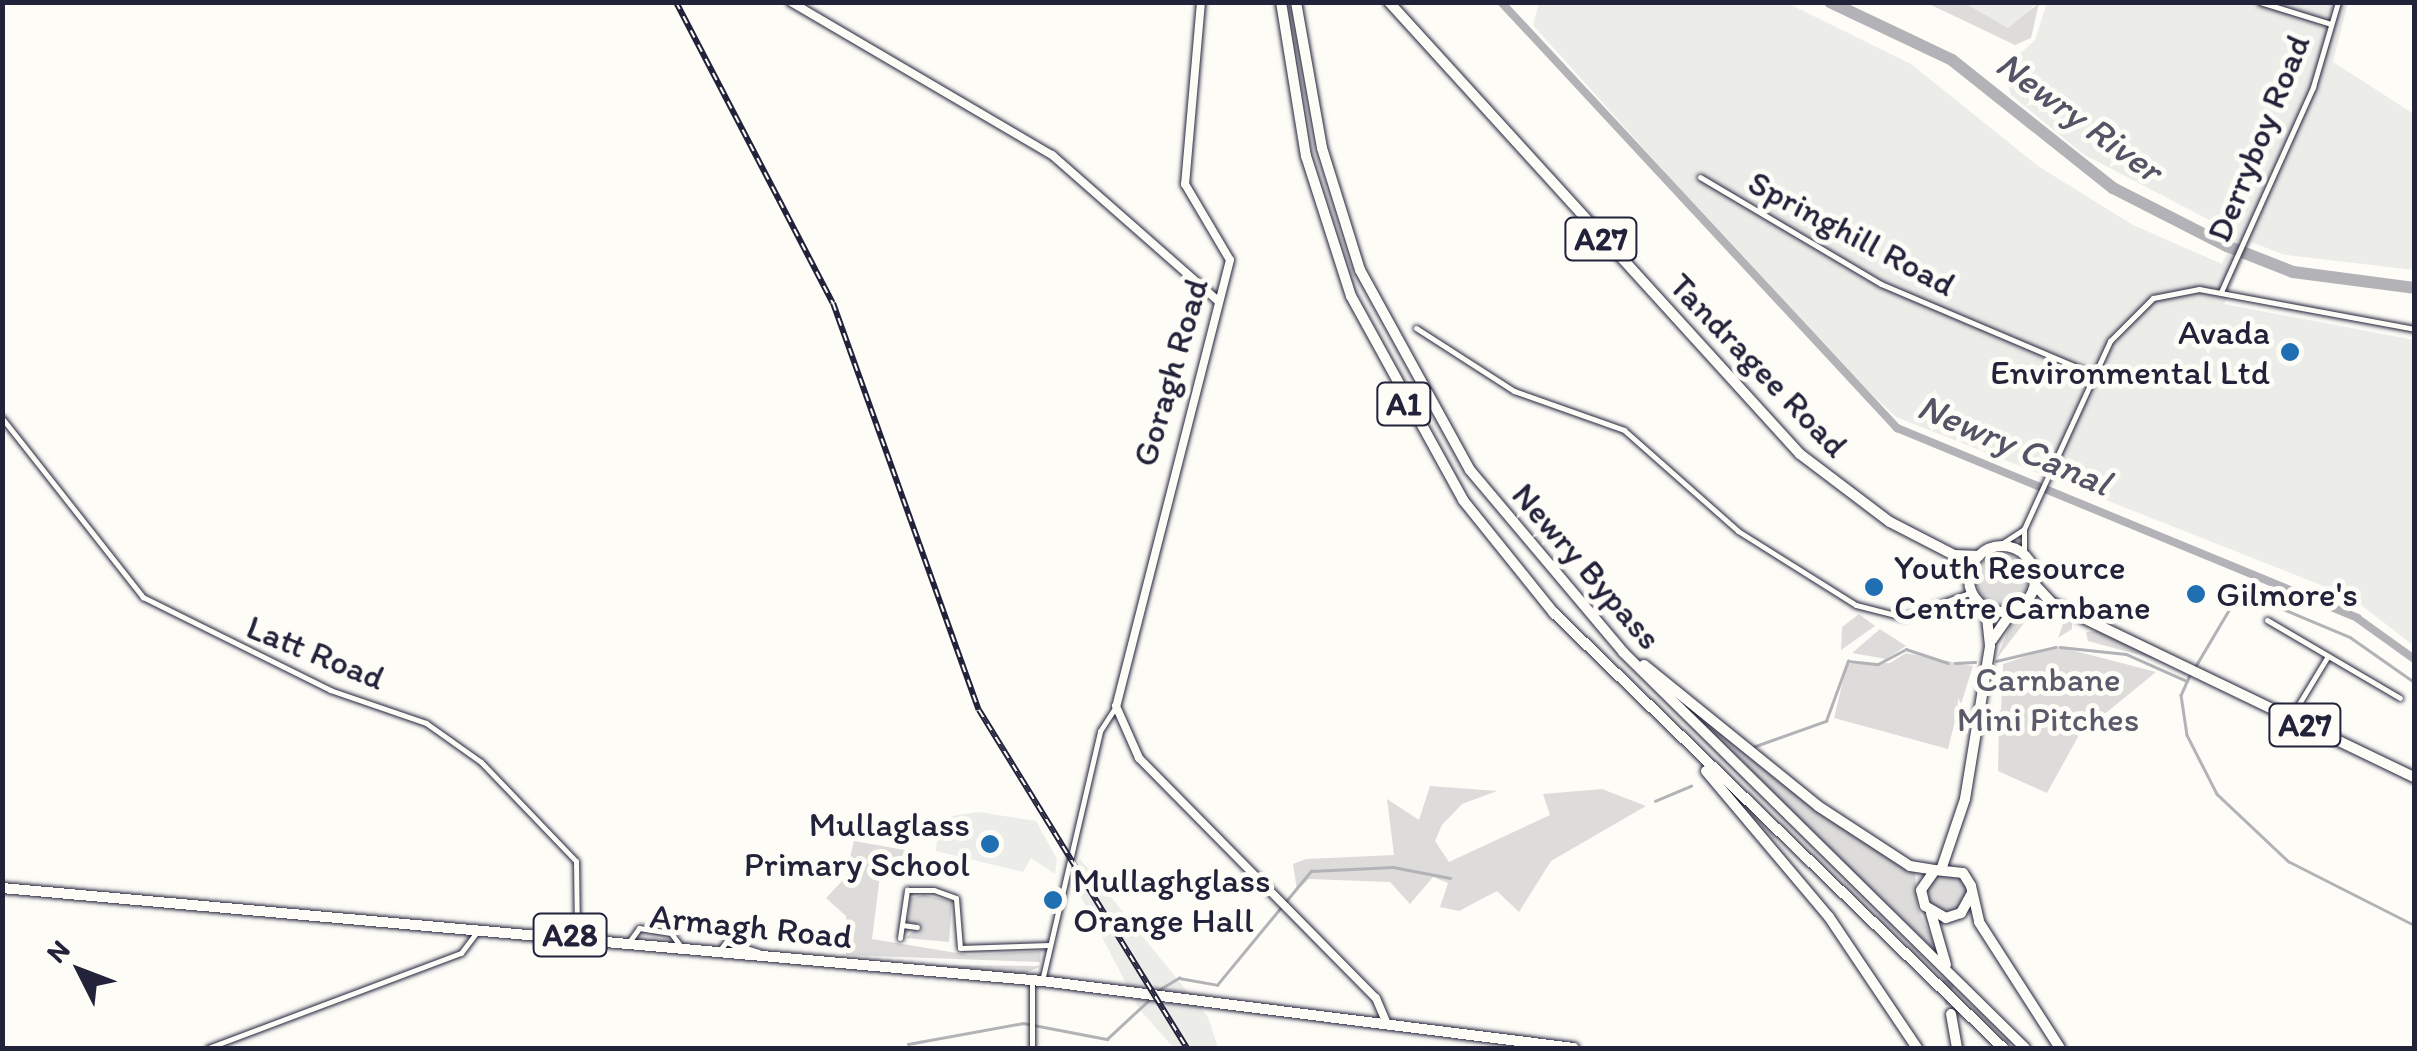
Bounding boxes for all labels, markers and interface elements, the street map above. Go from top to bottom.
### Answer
street label: Derryboy Road [2197,29,2319,247]
water label: Newry River [1987,42,2171,192]
street label: Springhill Road [1741,161,1963,305]
road number: A27 [1564,212,1638,266]
street label: Tandragee Road [1661,265,1857,465]
street label: Goragh Road [1123,274,1217,470]
place label: Avada Environmental Ltd [1991,311,2270,393]
marker: Avada Environmental Ltd [2279,341,2301,363]
road number: A1 [1374,377,1434,431]
water label: Newry Canal [1910,384,2118,506]
street label: Newry Bypass [1503,474,1671,658]
place label: Youth Resource Centre Carnbane [1894,546,2150,628]
place label: Gilmore's [2216,573,2358,615]
marker: Youth Resource Centre Carnbane [1863,576,1885,598]
marker: Gilmore's [2185,583,2207,605]
street label: Latt Road [241,606,391,698]
park label: Carnbane Mini Pitches [1957,658,2139,740]
road number: A27 [2268,698,2342,752]
place label: Mullaglass Primary School [744,803,970,885]
marker: Mullaglass Primary School [979,833,1001,855]
place label: Mullaghglass Orange Hall [1073,859,1271,941]
marker: Mullaghglass Orange Hall [1042,889,1064,911]
street label: Armagh Road [648,895,854,957]
road number: A28 [532,908,608,962]
north arrow [30,921,130,1021]
text: N [39,933,77,969]

